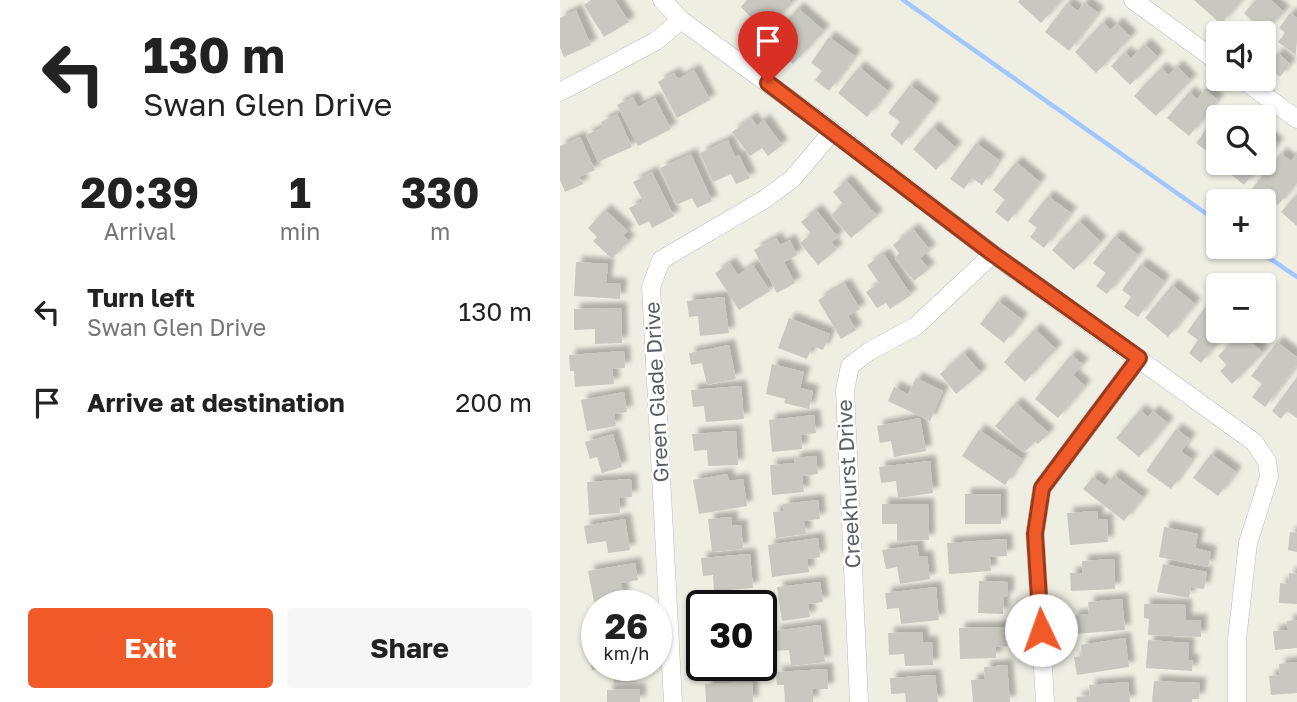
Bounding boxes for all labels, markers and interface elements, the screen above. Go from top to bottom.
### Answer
pin [738,11,798,83]
map controls [1206,21,1276,343]
button: sound [1206,21,1276,91]
icon: arrive [749,22,787,60]
text: 130 m [143,25,285,84]
icon: left [28,28,119,119]
text: Swan Glen Drive [143,85,392,123]
button: search [1206,105,1276,175]
text: 20:39 [81,167,199,217]
text: 1 [289,167,311,217]
text: 330 [401,167,479,217]
button: + [1206,189,1276,259]
text: Arrival [104,217,176,245]
text: min [280,217,320,245]
text: m [430,217,450,245]
button: − [1206,273,1276,343]
text: Turn left [87,282,195,313]
icon: left [28,293,66,331]
text: 130 m [459,296,532,327]
street label: Green Glade Drive [638,301,674,483]
text: Swan Glen Drive [87,313,266,341]
icon: arrive [28,384,66,422]
text: Arrive at destination [87,387,345,418]
text: 200 m [455,387,532,418]
street label: Creekhurst Drive [831,399,865,569]
speed limit sign: 30 [686,590,777,681]
position arrow [1004,593,1078,667]
text: 26 [605,605,648,647]
button: Exit [28,608,273,688]
button: Share [287,608,532,688]
text: km/h [604,642,649,664]

